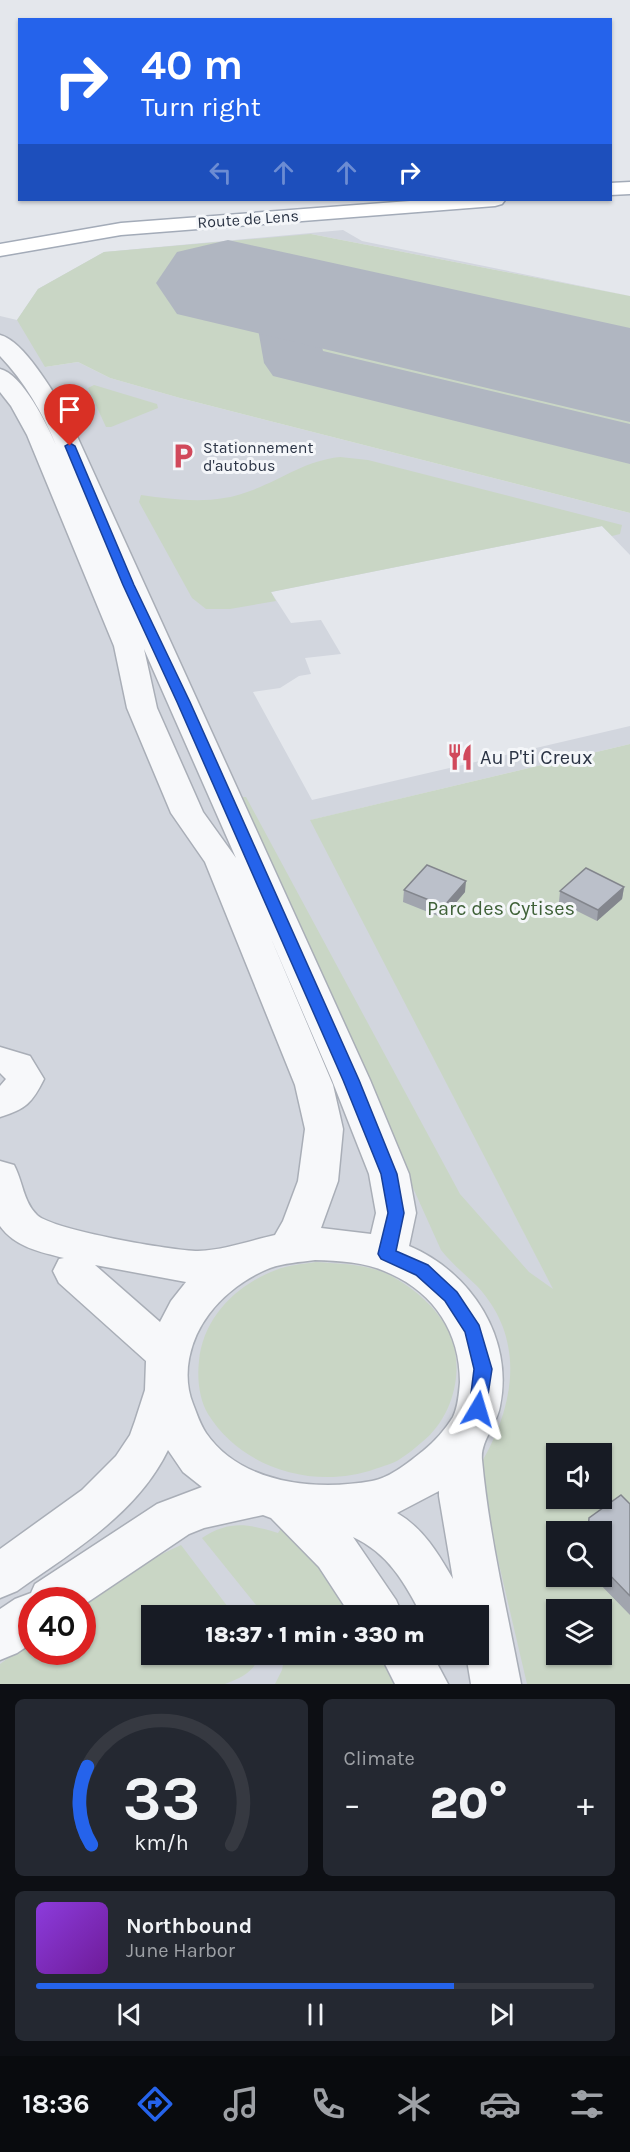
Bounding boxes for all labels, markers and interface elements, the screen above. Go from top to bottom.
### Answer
text: 40 m [141,40,243,90]
icon: right [42,42,120,120]
text: Turn right [141,91,261,123]
icon: left [204,156,237,189]
icon: ahead [267,156,300,189]
icon: ahead [330,156,363,189]
icon: right [393,156,426,189]
street label: Route de Lens [197,206,299,232]
pin [44,384,95,446]
icon: arrive [53,393,86,426]
place label: Stationnement d'autobus [203,438,313,475]
parking icon: Stationnement d'autobus [168,441,198,471]
restaurant icon: Au P'ti Creux [445,742,475,772]
place label: Au P'ti Creux [480,746,592,769]
park label: Parc des Cytises [427,897,575,920]
position arrow [446,1377,510,1441]
map controls [546,1443,612,1665]
button: sound [546,1443,612,1509]
button: search [546,1521,612,1587]
speed limit sign: 40 [18,1587,96,1665]
button: layers [546,1599,612,1665]
text: 18:37 · 1 min · 330 m [205,1622,425,1648]
text: Climate [344,1747,415,1770]
text: 33 [122,1762,200,1835]
text: 20° [430,1777,508,1829]
text: − [344,1785,361,1823]
text: + [577,1785,594,1823]
text: km/h [134,1830,188,1855]
text: Northbound [126,1913,252,1939]
text: June Harbor [126,1939,235,1962]
icon: previous [113,1998,146,2031]
icon: pause [299,1998,332,2031]
icon: next [485,1998,518,2031]
icon: directions [134,2083,176,2125]
icon: music [220,2083,262,2125]
icon: phone [307,2083,349,2125]
icon: climate [393,2083,435,2125]
icon: car [479,2083,521,2125]
icon: filters [566,2083,608,2125]
text: 18:36 [22,2088,90,2120]

